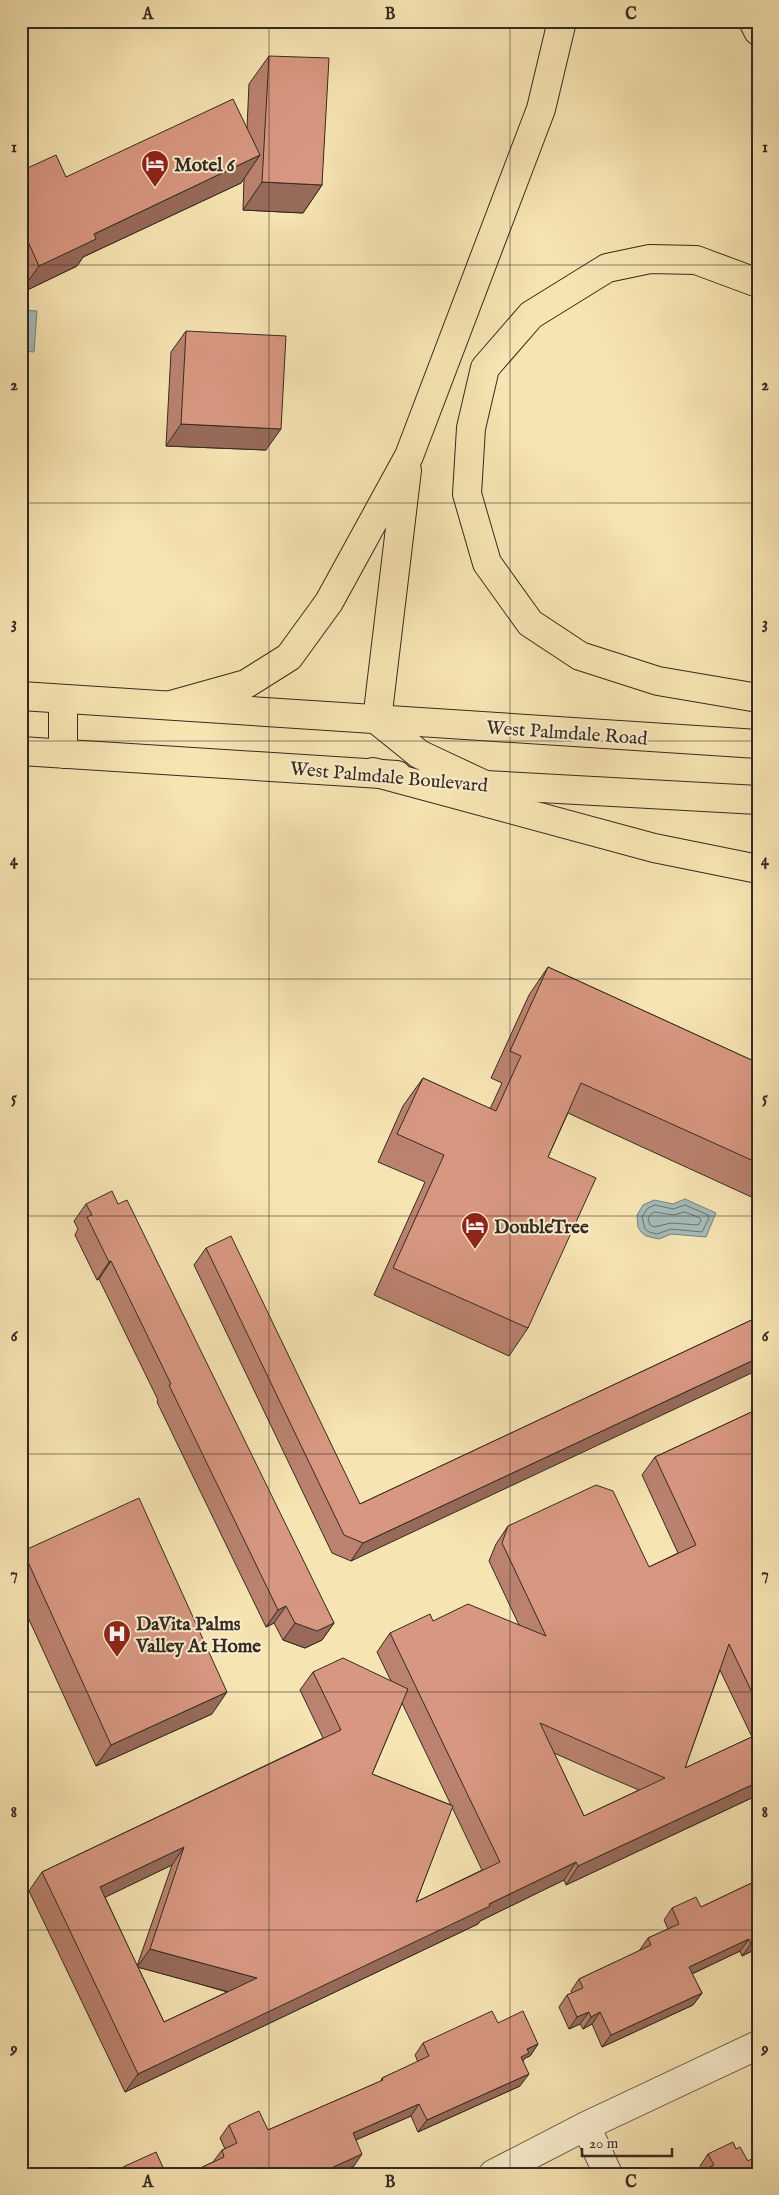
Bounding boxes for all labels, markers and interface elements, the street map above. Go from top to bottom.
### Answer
text: A [142,5,155,25]
text: B [385,5,396,25]
text: C [625,5,637,25]
text: 1 [11,138,17,158]
text: 1 [762,138,768,158]
hotel icon: Motel 6 [140,149,170,188]
place label: Motel 6 [174,154,236,178]
text: 2 [10,376,18,396]
text: 2 [761,376,769,396]
text: 3 [11,614,17,634]
text: 3 [762,614,768,634]
street label: West Palmdale Road [486,716,649,752]
street label: West Palmdale Boulevard [289,757,490,799]
text: 4 [10,851,19,871]
text: 4 [761,851,770,871]
text: 5 [11,1089,17,1109]
text: 5 [762,1089,768,1109]
hotel icon: DoubleTree [460,1211,490,1250]
place label: DoubleTree [494,1216,589,1240]
text: 6 [11,1327,19,1347]
text: 6 [762,1327,770,1347]
text: 7 [10,1565,18,1585]
text: 7 [761,1565,769,1585]
place label: DaVita Palms Valley At Home [135,1613,261,1659]
hospital icon: DaVita Palms Valley At Home [102,1619,132,1658]
text: 8 [11,1803,17,1823]
text: 8 [762,1803,768,1823]
text: 9 [10,2040,18,2060]
text: 9 [761,2040,769,2060]
scale bar [582,2125,672,2157]
text: 20 m [589,2134,619,2153]
text: A [142,2173,155,2193]
text: B [385,2173,396,2193]
text: C [625,2173,637,2193]

